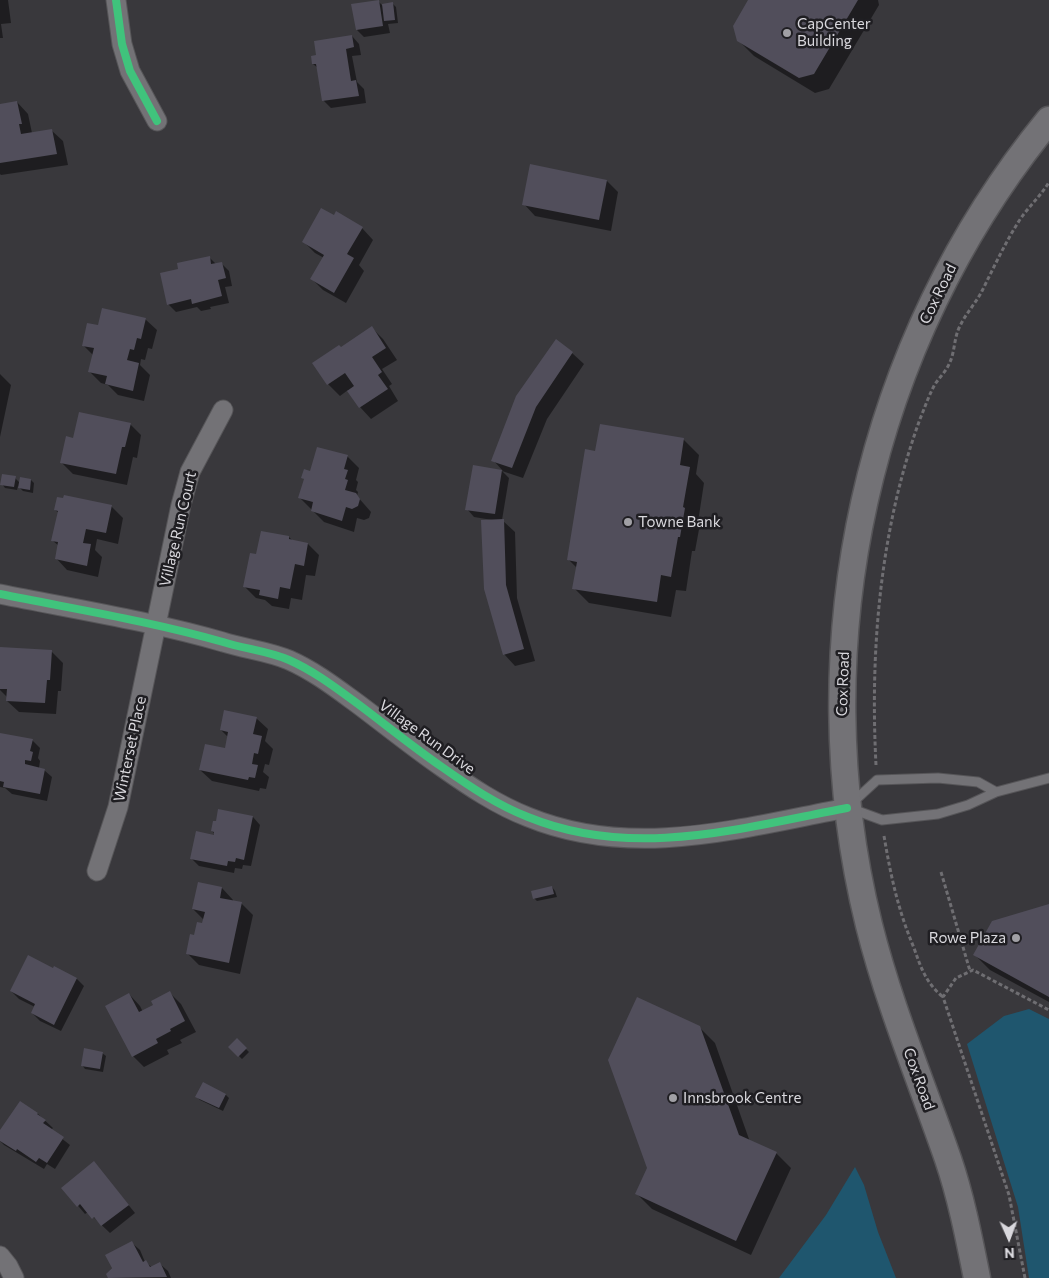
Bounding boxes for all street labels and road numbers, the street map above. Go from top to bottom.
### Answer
street label: Cox Road [916,261,960,327]
street label: Village Run Court [156,470,200,588]
street label: Cox Road [833,651,853,717]
street label: Winterset Place [110,695,150,803]
street label: Village Run Drive [375,696,479,778]
street label: Cox Road [899,1045,939,1113]

